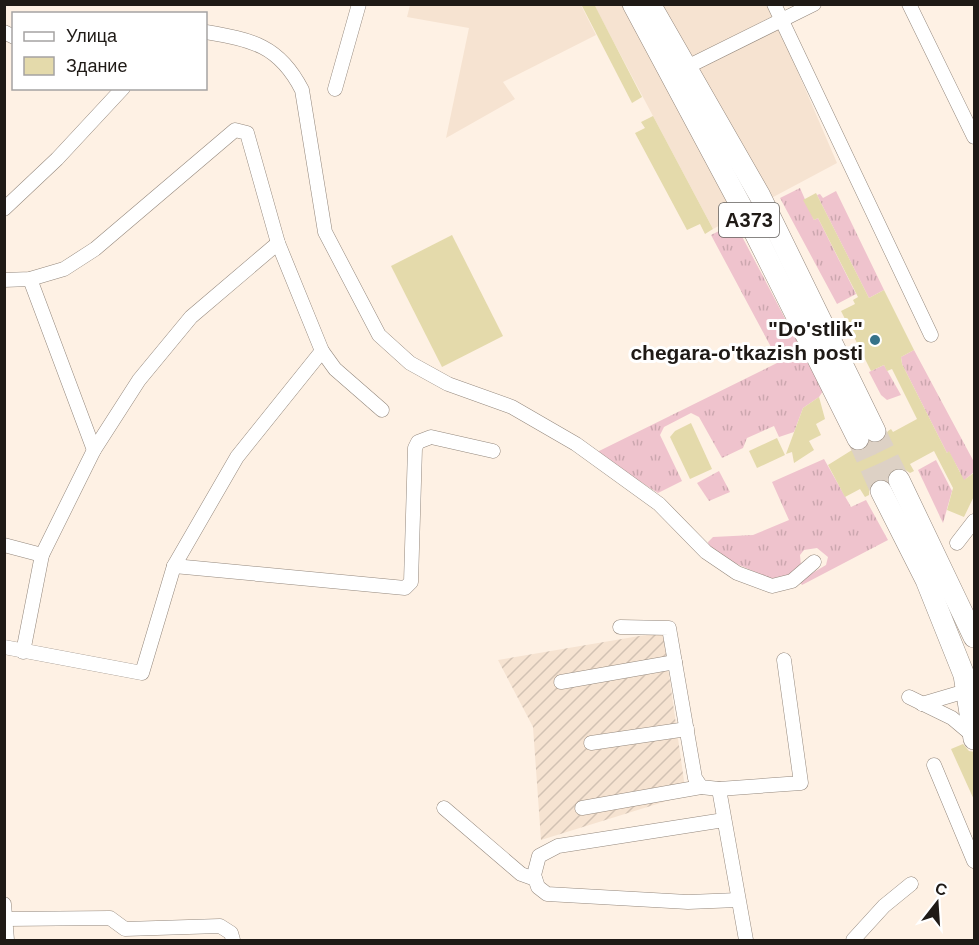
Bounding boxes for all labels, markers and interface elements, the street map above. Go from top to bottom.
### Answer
legend [12,12,207,90]
text: Улица [66,26,118,46]
text: Здание [66,56,127,76]
road number: A373 [719,203,779,237]
place label: "Do'stlik" chegara-o'tkazish posti [630,317,863,364]
marker: "Do'stlik" chegara-o'tkazish posti [868,333,882,347]
north arrow [907,873,967,933]
text: С [933,879,950,899]

